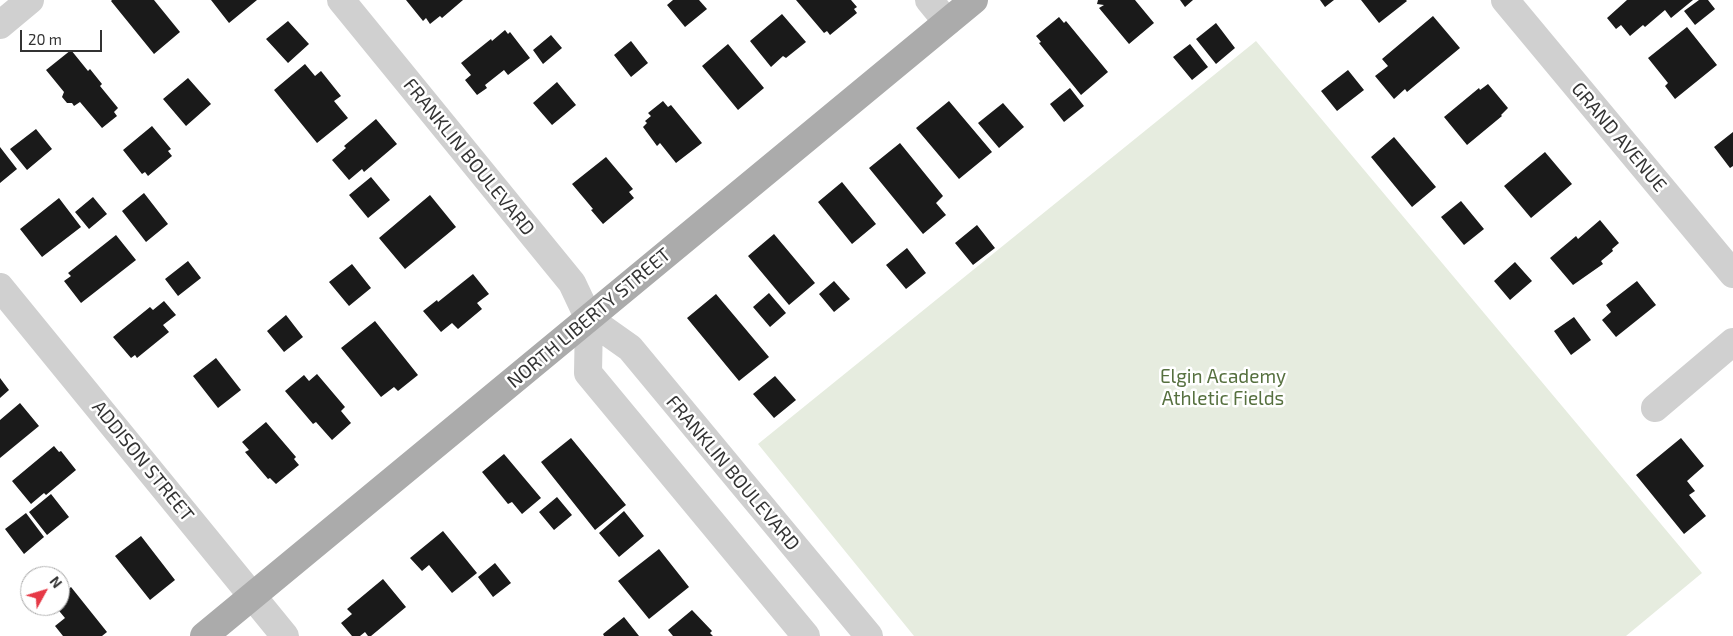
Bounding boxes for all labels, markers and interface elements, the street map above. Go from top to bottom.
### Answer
scale bar [22,20,105,52]
text: 20 m [28,30,62,48]
street label: FRANKLIN BOULEVARD [399,74,539,240]
street label: GRAND AVENUE [1567,78,1671,196]
street label: NORTH LIBERTY STREET [503,243,675,393]
park label: Elgin Academy Athletic Fields [1160,366,1286,410]
street label: FRANKLIN BOULEVARD [661,391,805,555]
street label: ADDISON STREET [87,396,199,526]
north arrow [20,566,70,616]
text: N [46,573,66,591]

